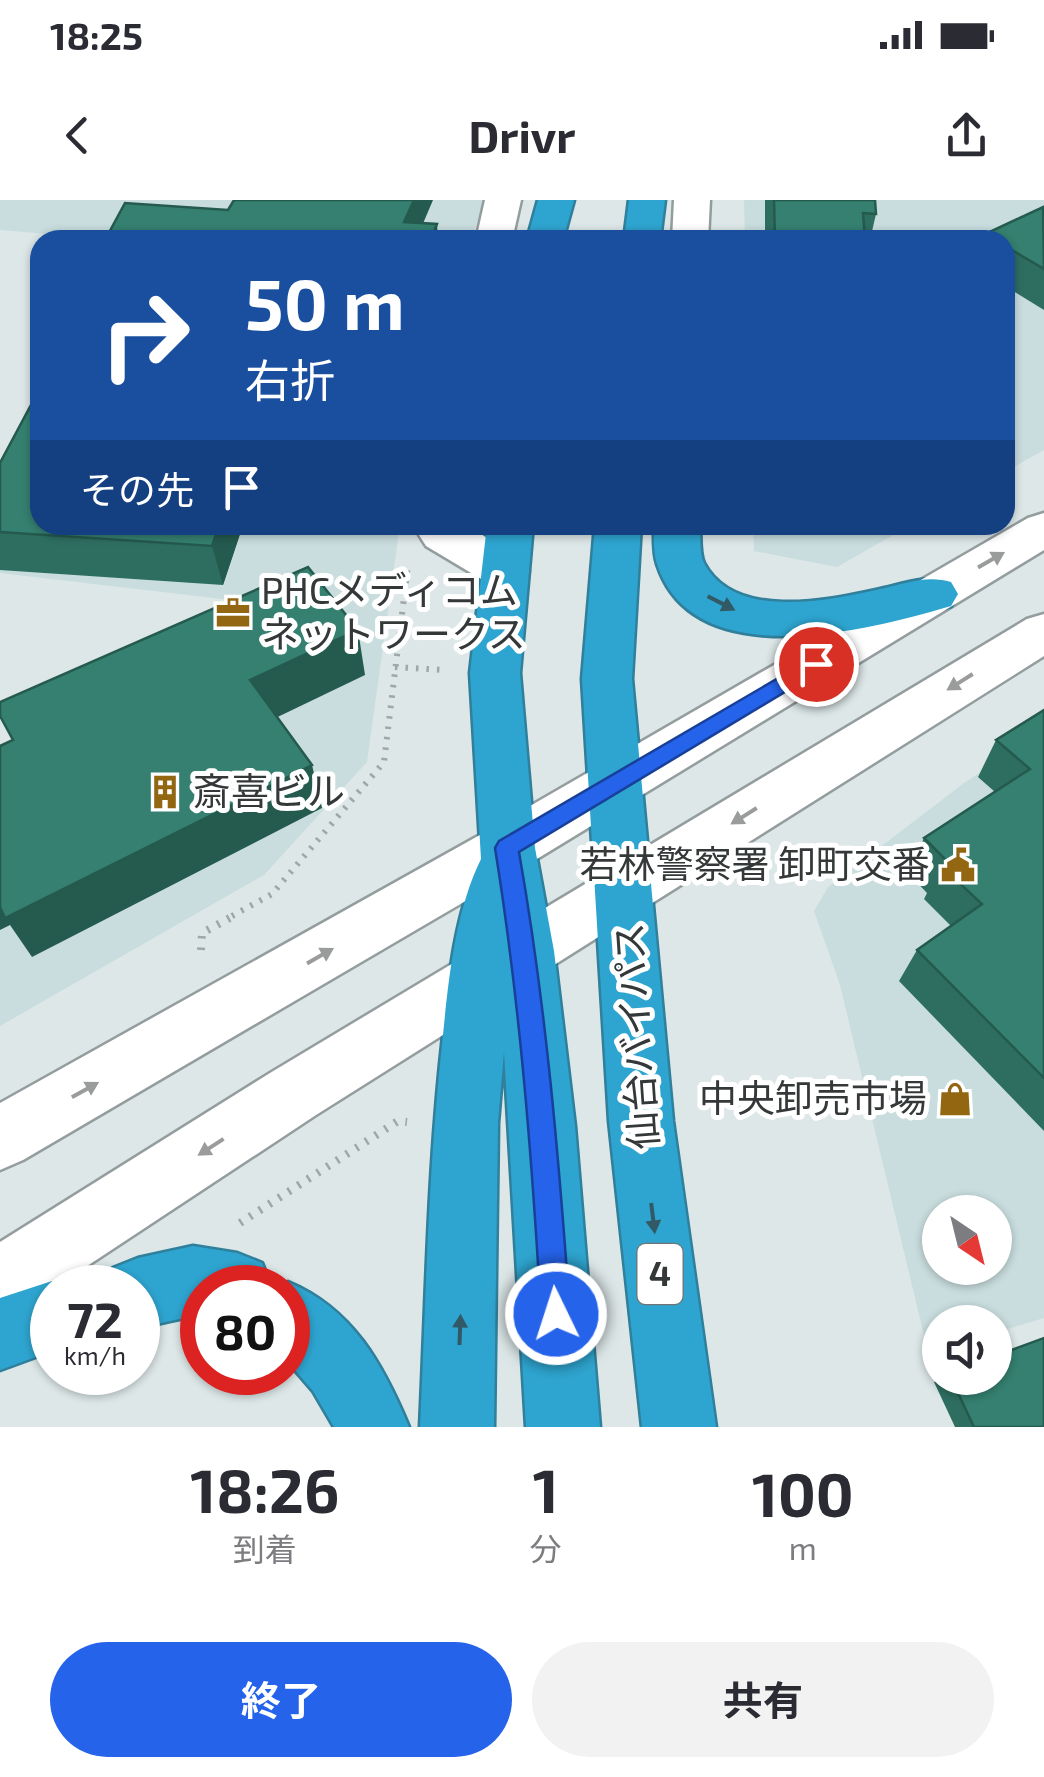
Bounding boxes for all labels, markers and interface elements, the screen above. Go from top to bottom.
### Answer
text: 18:25 [50,12,143,58]
icon: back [50,108,105,163]
text: Drivr [468,108,576,162]
icon: share [939,108,994,163]
text: 50 m [245,260,405,344]
icon: right [80,270,210,400]
text: 右折 [245,352,335,406]
icon: arrive [214,460,269,515]
text: その先 [80,466,194,512]
one-way arrow [977,552,1005,570]
place label: PHCメディコム ネットワークス [261,566,526,656]
office icon: PHCメディコム ネットワークス [214,594,252,632]
one-way arrow [706,594,735,611]
pin [774,622,859,707]
icon: arrive [789,637,844,692]
one-way arrow [946,673,974,690]
place label: 斎喜ビル [193,767,345,813]
building icon: 斎喜ビル [146,773,184,811]
one-way arrow [730,807,758,824]
place label: 若林警察署 卸町交番 [580,840,930,886]
public building icon: 若林警察署 卸町交番 [939,846,977,884]
street label: 仙台バイパス [604,921,666,1151]
one-way arrow [306,947,334,965]
place label: 中央卸売市場 [699,1074,927,1120]
shop icon: 中央卸売市場 [936,1080,974,1118]
one-way arrow [71,1081,99,1099]
one-way arrow [197,1137,225,1155]
north arrow [922,1195,1012,1285]
map controls [922,1195,1012,1395]
one-way arrow [645,1203,661,1234]
road number: 4 [638,1244,682,1304]
position arrow [504,1262,608,1366]
speed limit sign: 80 [180,1265,310,1395]
text: 72 [67,1288,123,1348]
button: sound [922,1305,1012,1395]
one-way arrow [453,1313,469,1345]
text: km/h [64,1340,126,1370]
text: 18:26 [190,1453,339,1525]
text: 1 [533,1453,559,1525]
text: 100 [752,1457,854,1529]
text: m [789,1528,817,1566]
text: 到着 [233,1529,297,1567]
text: 分 [530,1529,562,1567]
button: 終了 [50,1642,512,1757]
button: 共有 [532,1642,994,1757]

